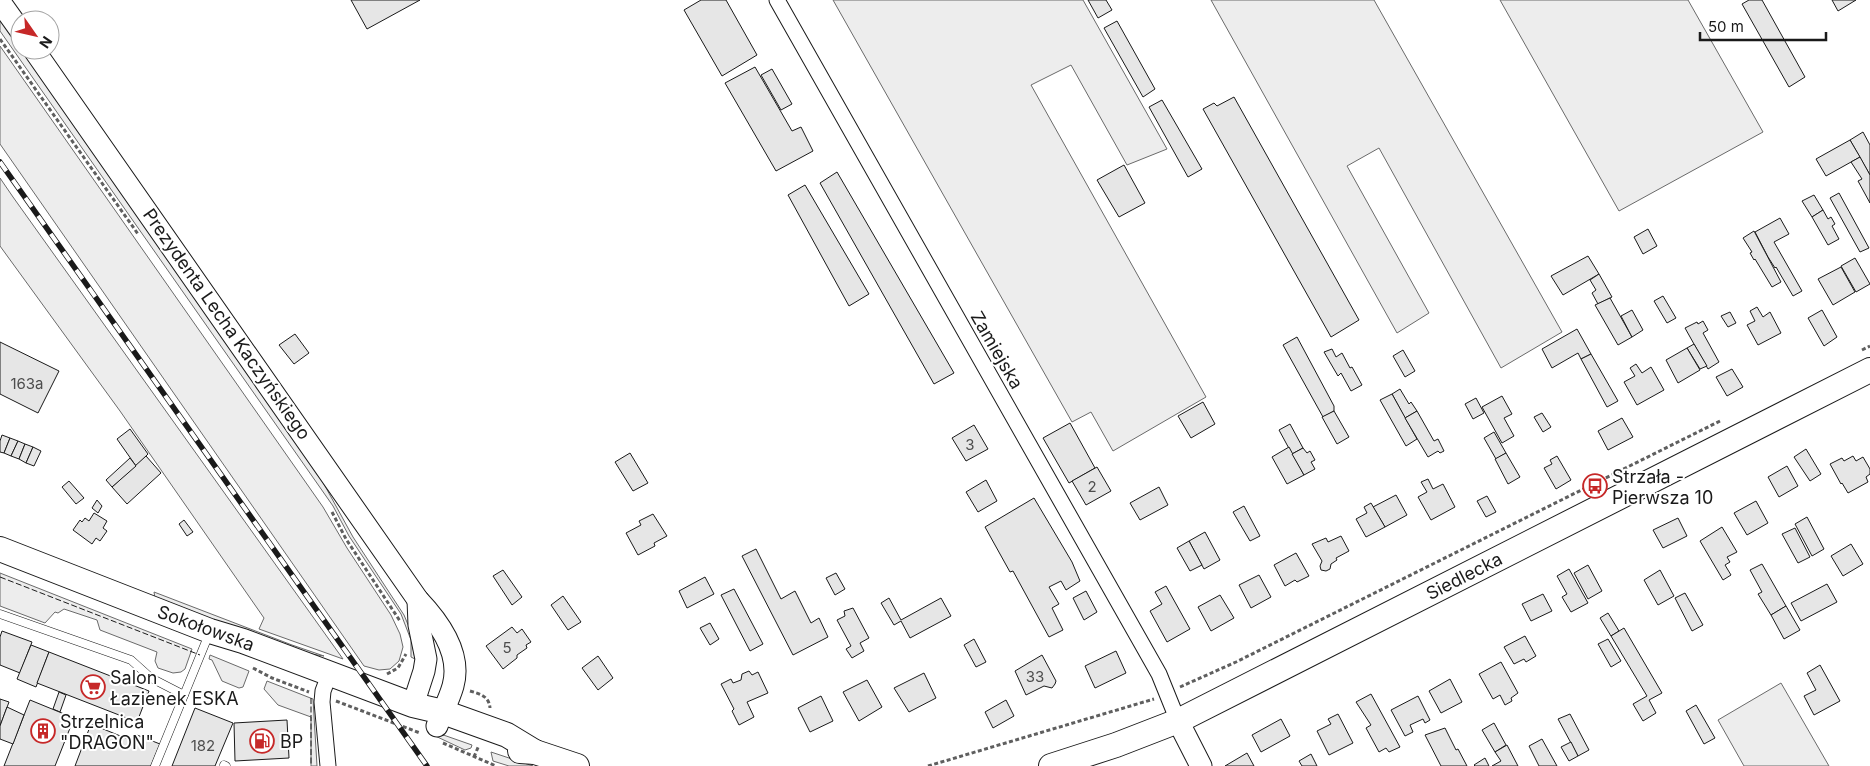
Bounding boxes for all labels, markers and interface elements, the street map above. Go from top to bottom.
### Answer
north arrow [10,10,60,60]
scale bar [1700,10,1826,42]
text: 50 m [1708,17,1744,36]
text: N [36,33,56,52]
street label: Prezydenta Lecha Kaczyńskiego [139,205,315,443]
street label: Zamiejska [966,308,1028,392]
house number: 163a [10,374,44,393]
house number: 3 [965,435,975,454]
place label: Strzała - Pierwsza 10 [1612,466,1713,508]
bus stop icon: Strzała - Pierwsza 10 [1582,473,1608,499]
house number: 2 [1087,477,1097,496]
street label: Siedlecka [1422,548,1506,604]
street label: Sokołowska [155,601,257,655]
house number: 5 [502,638,512,657]
place label: Salon Łazienek ESKA [110,667,239,709]
house number: 33 [1026,667,1044,686]
supermarket icon: Salon Łazienek ESKA [80,674,106,700]
place label: Strzelnica "DRAGON" [60,711,154,753]
building icon: Strzelnica "DRAGON" [30,718,56,744]
fuel station icon: BP [249,728,275,754]
place label: BP [280,731,303,752]
house number: 182 [191,736,215,755]

